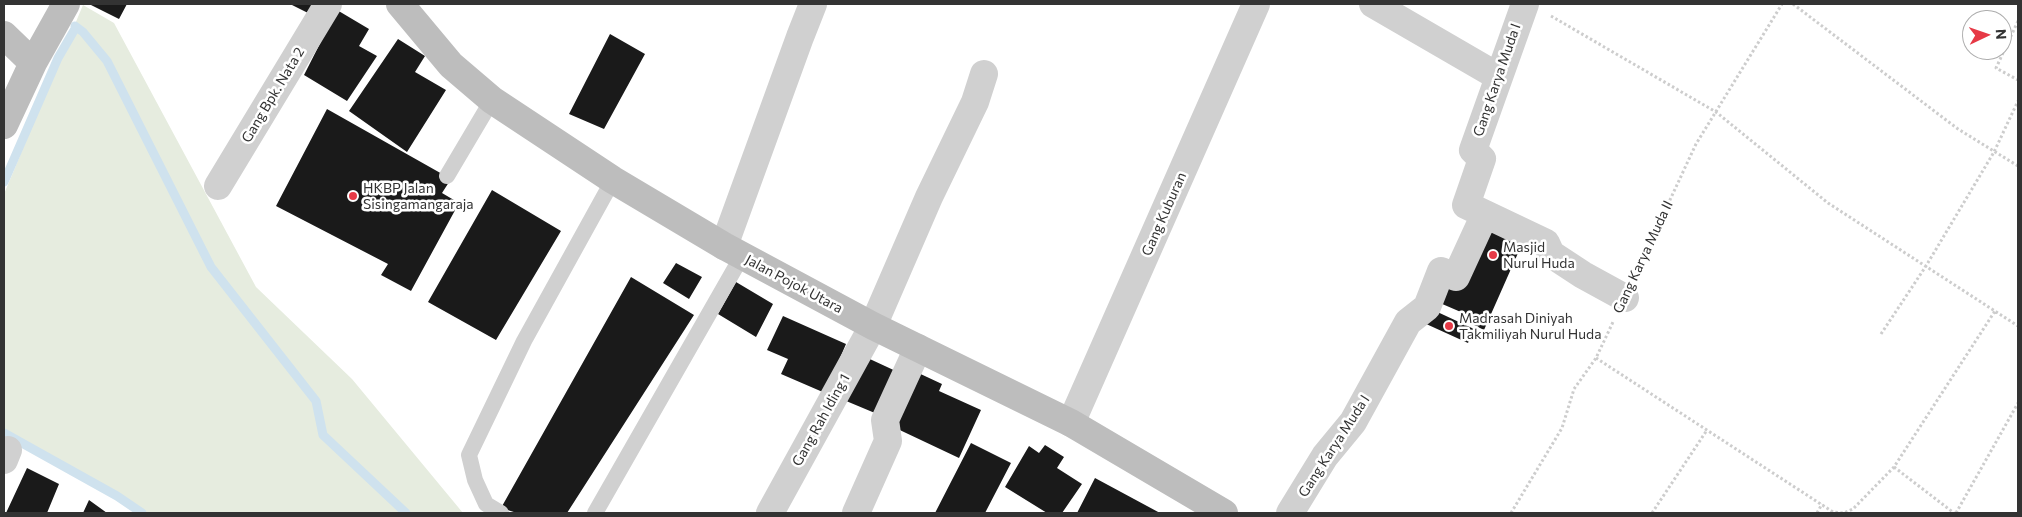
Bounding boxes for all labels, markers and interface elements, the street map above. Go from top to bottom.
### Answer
north arrow [1962,10,2012,60]
street label: Gang Karya Muda I [1470,21,1524,139]
text: N [1993,29,2010,40]
street label: Gang Bpk. Nata 2 [238,44,308,146]
street label: Gang Kuburan [1138,170,1190,258]
place label: HKBP Jalan Sisingamangaraja [363,180,474,212]
marker: HKBP Jalan Sisingamangaraja [347,190,359,202]
street label: Gang Karya Muda II [1610,198,1676,316]
place label: Masjid Nurul Huda [1503,239,1575,272]
marker: Masjid Nurul Huda [1487,249,1499,261]
street label: Jalan Pojok Utara [742,251,846,317]
place label: Madrasah Diniyah Takmiliyah Nurul Huda [1459,310,1602,342]
marker: Madrasah Diniyah Takmiliyah Nurul Huda [1443,320,1455,332]
street label: Gang Rah Iding 1 [789,371,853,469]
street label: Gang Karya Muda I [1295,392,1373,500]

